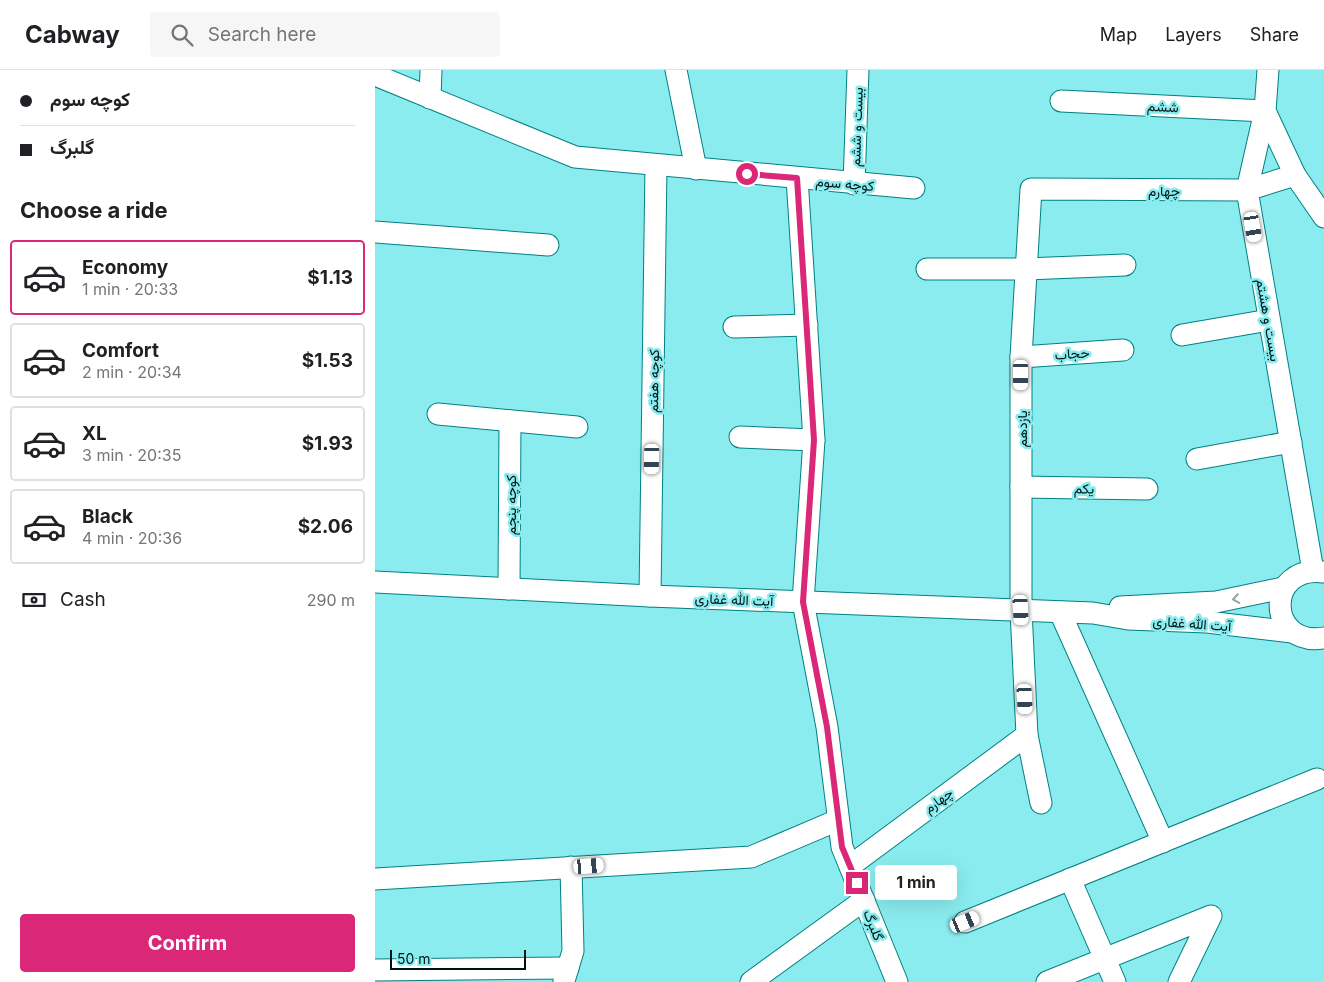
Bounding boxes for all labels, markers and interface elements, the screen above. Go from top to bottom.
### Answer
search box [150,12,500,57]
text: Cabway [25,20,120,49]
icon: search [168,21,196,49]
text: Search here [208,23,316,46]
text: Map [1100,24,1137,45]
text: Layers [1165,24,1222,45]
text: Share [1250,24,1299,45]
street label: بیست و ششم [846,87,867,167]
text: کوچه سوم [50,88,130,111]
street label: ششم [1147,97,1179,116]
text: گلبرگ [50,136,94,159]
route start [736,163,758,185]
street label: کوچه سوم [815,172,875,196]
street label: چهارم [1148,182,1180,201]
text: Choose a ride [20,197,168,223]
car [1243,211,1262,243]
icon: car [22,255,67,300]
text: Economy [82,256,168,279]
text: $1.13 [307,266,353,289]
street label: بیست و هشتم [1252,277,1285,363]
text: 1 min · 20:33 [82,279,178,299]
icon: car [22,338,67,383]
text: Comfort [82,339,159,362]
street label: حجاب [1054,343,1090,364]
text: $1.53 [302,349,353,372]
street label: کوچه هفتم [644,349,664,413]
car [1013,360,1028,390]
text: 2 min · 20:34 [82,362,182,382]
street label: یازدهم [1013,410,1031,448]
icon: car [22,421,67,466]
text: XL [82,422,107,445]
text: $1.93 [302,432,353,455]
car [644,444,659,474]
text: 3 min · 20:35 [82,445,181,465]
street label: کوچه پنجم [502,475,521,535]
street label: یکم [1074,479,1094,498]
icon: car [22,504,67,549]
text: Black [82,505,133,528]
text: $2.06 [298,515,353,538]
text: 4 min · 20:36 [82,528,182,548]
icon: cash [20,586,48,614]
text: Cash [60,588,106,611]
street label: آیت الله غفاری [694,589,775,610]
text: 290 m [307,590,355,610]
one-way arrow [1231,593,1240,603]
car [1012,595,1029,625]
street label: آیت الله غفاری [1152,612,1234,635]
car [1016,684,1033,714]
street label: چهارم [920,784,957,818]
car [573,857,604,875]
callout: 1 min [875,866,957,900]
route end [846,872,868,894]
text: 1 min [896,872,936,892]
street label: گلبرگ [859,907,888,943]
car [948,909,981,935]
button: Confirm [20,914,355,972]
scale bar [390,947,526,970]
text: 50 m [397,950,431,967]

